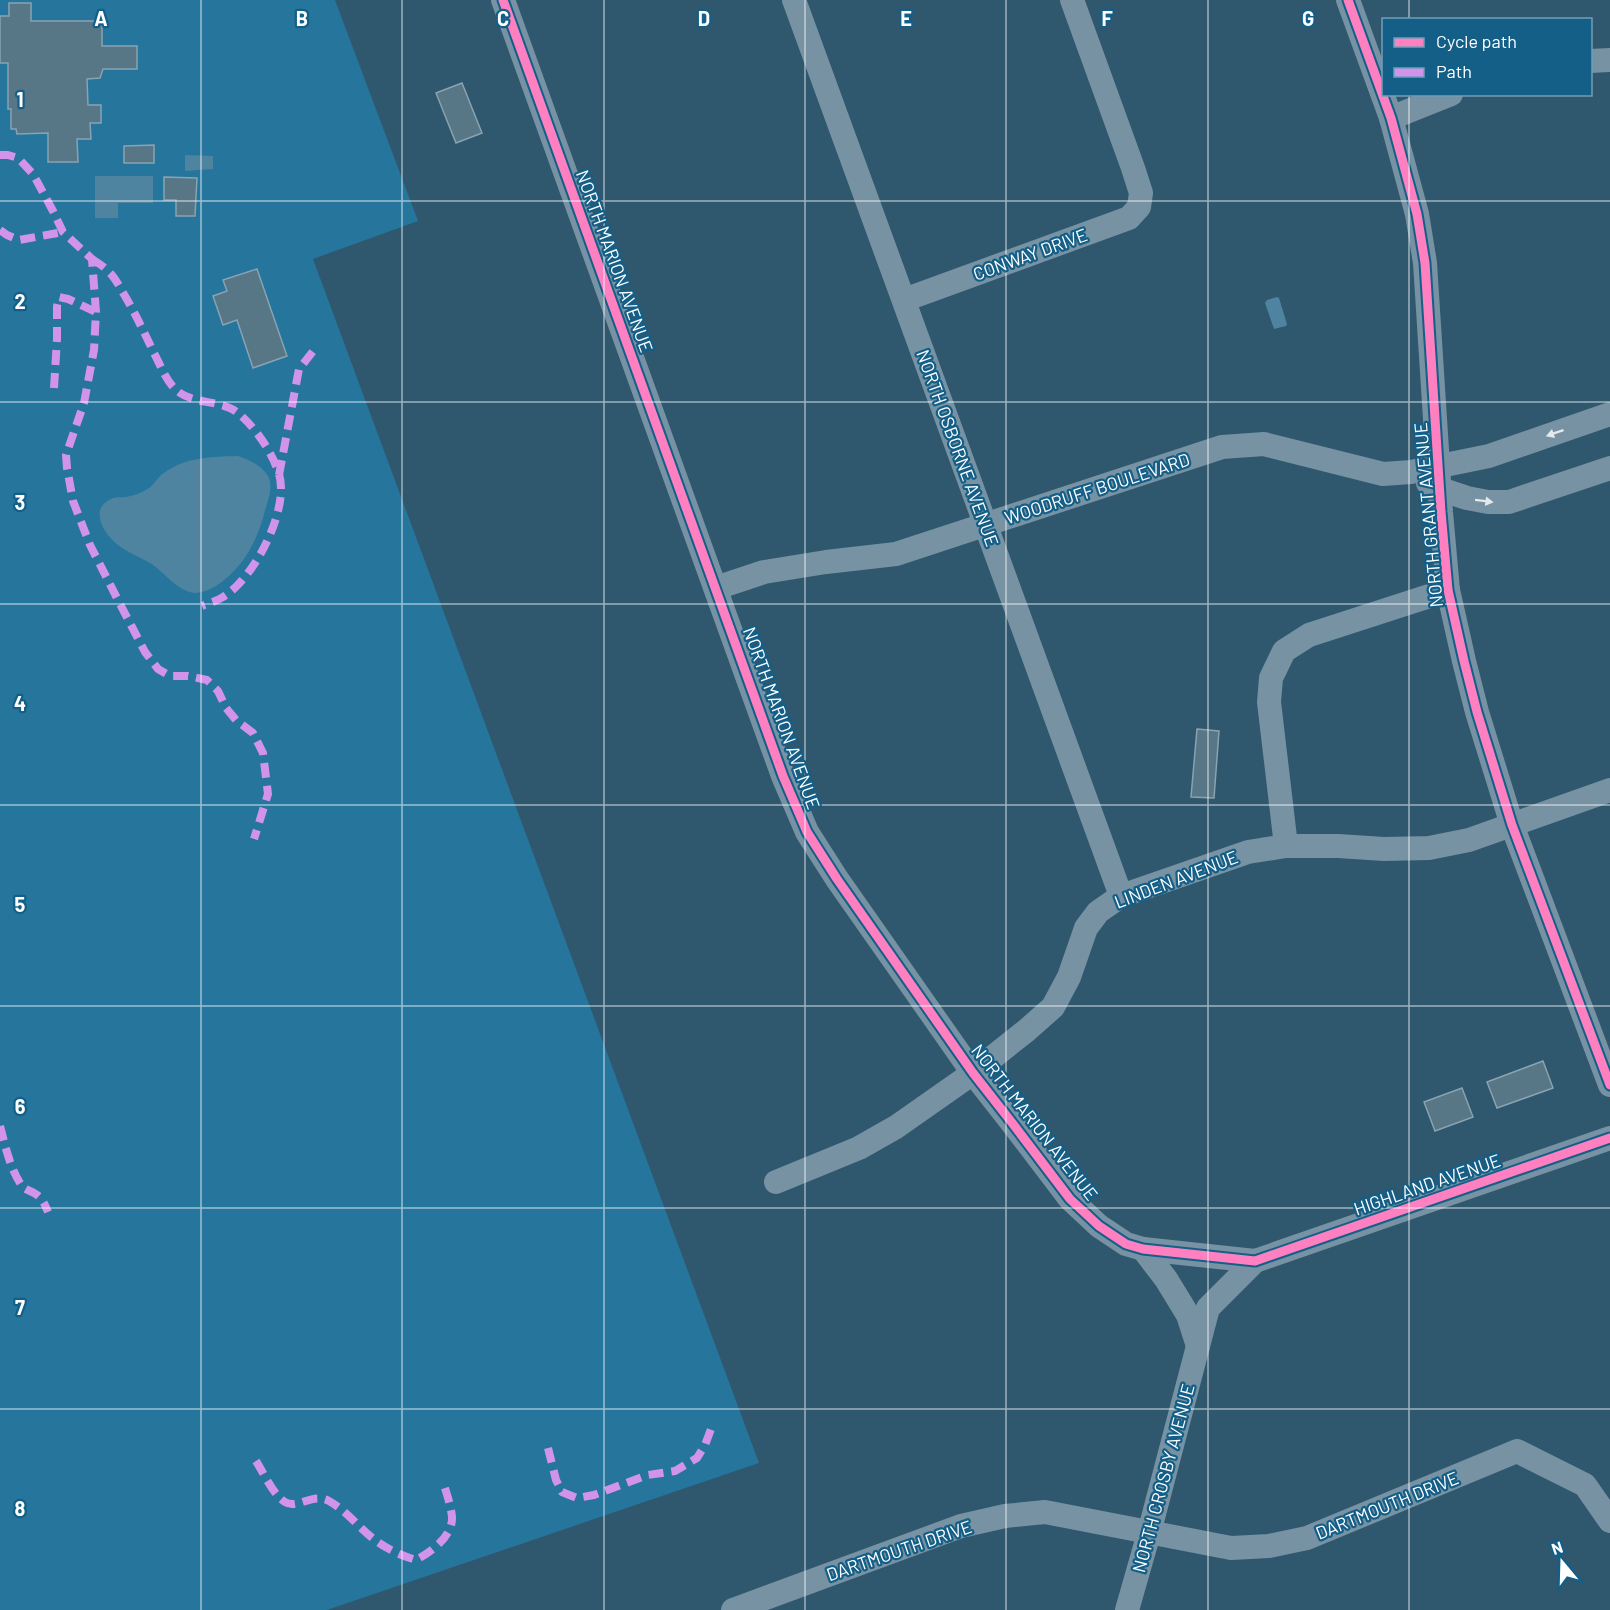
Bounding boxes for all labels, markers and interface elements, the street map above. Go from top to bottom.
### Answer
text: A [94,6,108,30]
text: B [296,6,308,30]
text: C [497,6,509,30]
text: D [698,6,710,30]
text: E [900,6,912,30]
text: F [1101,6,1113,30]
text: G [1302,6,1314,30]
legend [1382,18,1592,96]
text: Cycle path [1436,30,1517,52]
text: Path [1436,60,1472,82]
text: 1 [16,87,24,111]
street label: NORTH MARION AVENUE [572,167,658,355]
street label: CONWAY DRIVE [970,223,1090,285]
text: 2 [14,289,26,313]
street label: NORTH OSBORNE AVENUE [912,347,1004,549]
street label: NORTH GRANT AVENUE [1409,422,1447,608]
one-way arrow [1546,429,1564,439]
street label: WOODRUFF BOULEVARD [1002,448,1192,528]
text: 3 [15,490,25,514]
one-way arrow [1475,496,1494,505]
street label: NORTH MARION AVENUE [739,624,825,812]
text: 4 [14,691,26,715]
street label: LINDEN AVENUE [1111,845,1241,913]
text: 5 [15,892,26,916]
street label: NORTH MARION AVENUE [967,1039,1103,1205]
text: 6 [15,1094,26,1118]
street label: HIGHLAND AVENUE [1351,1149,1503,1219]
text: 7 [15,1295,25,1319]
street label: NORTH CROSBY AVENUE [1127,1381,1199,1575]
street label: DARTMOUTH DRIVE [1312,1466,1462,1544]
text: 8 [15,1496,26,1520]
street label: DARTMOUTH DRIVE [823,1515,975,1585]
north arrow [1532,1532,1592,1592]
text: N [1549,1537,1565,1558]

